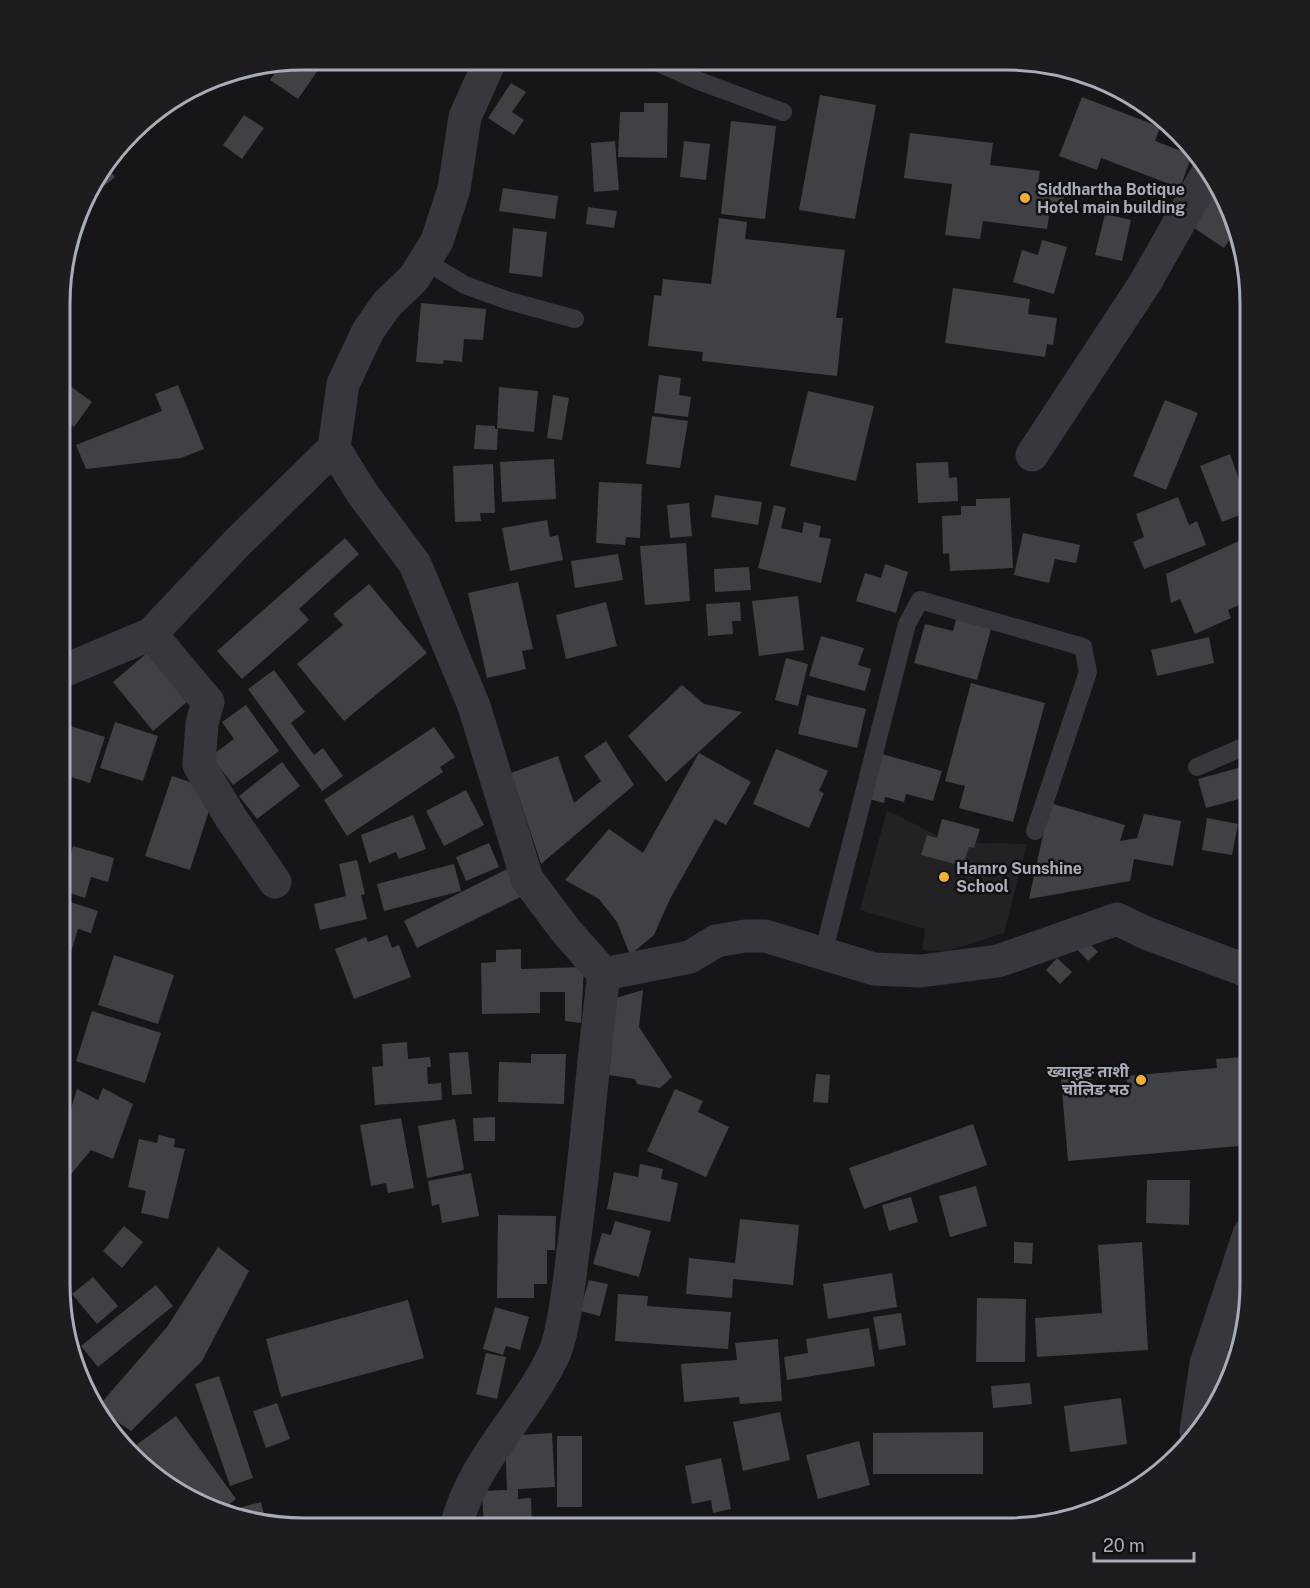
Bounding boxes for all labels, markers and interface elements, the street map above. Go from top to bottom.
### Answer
place label: Siddhartha Botique Hotel main building [1037,180,1185,217]
marker: Siddhartha Botique Hotel main building [1018,191,1032,205]
place label: Hamro Sunshine School [956,859,1082,896]
marker: Hamro Sunshine School [937,870,951,884]
place label: ख्वालुङ ताशी चोलिङ मठ [1047,1062,1130,1099]
marker: ख्वालुङ ताशी चोलिङ मठ [1134,1073,1148,1087]
scale bar [1094,1525,1194,1563]
text: 20 m [1103,1535,1145,1556]

